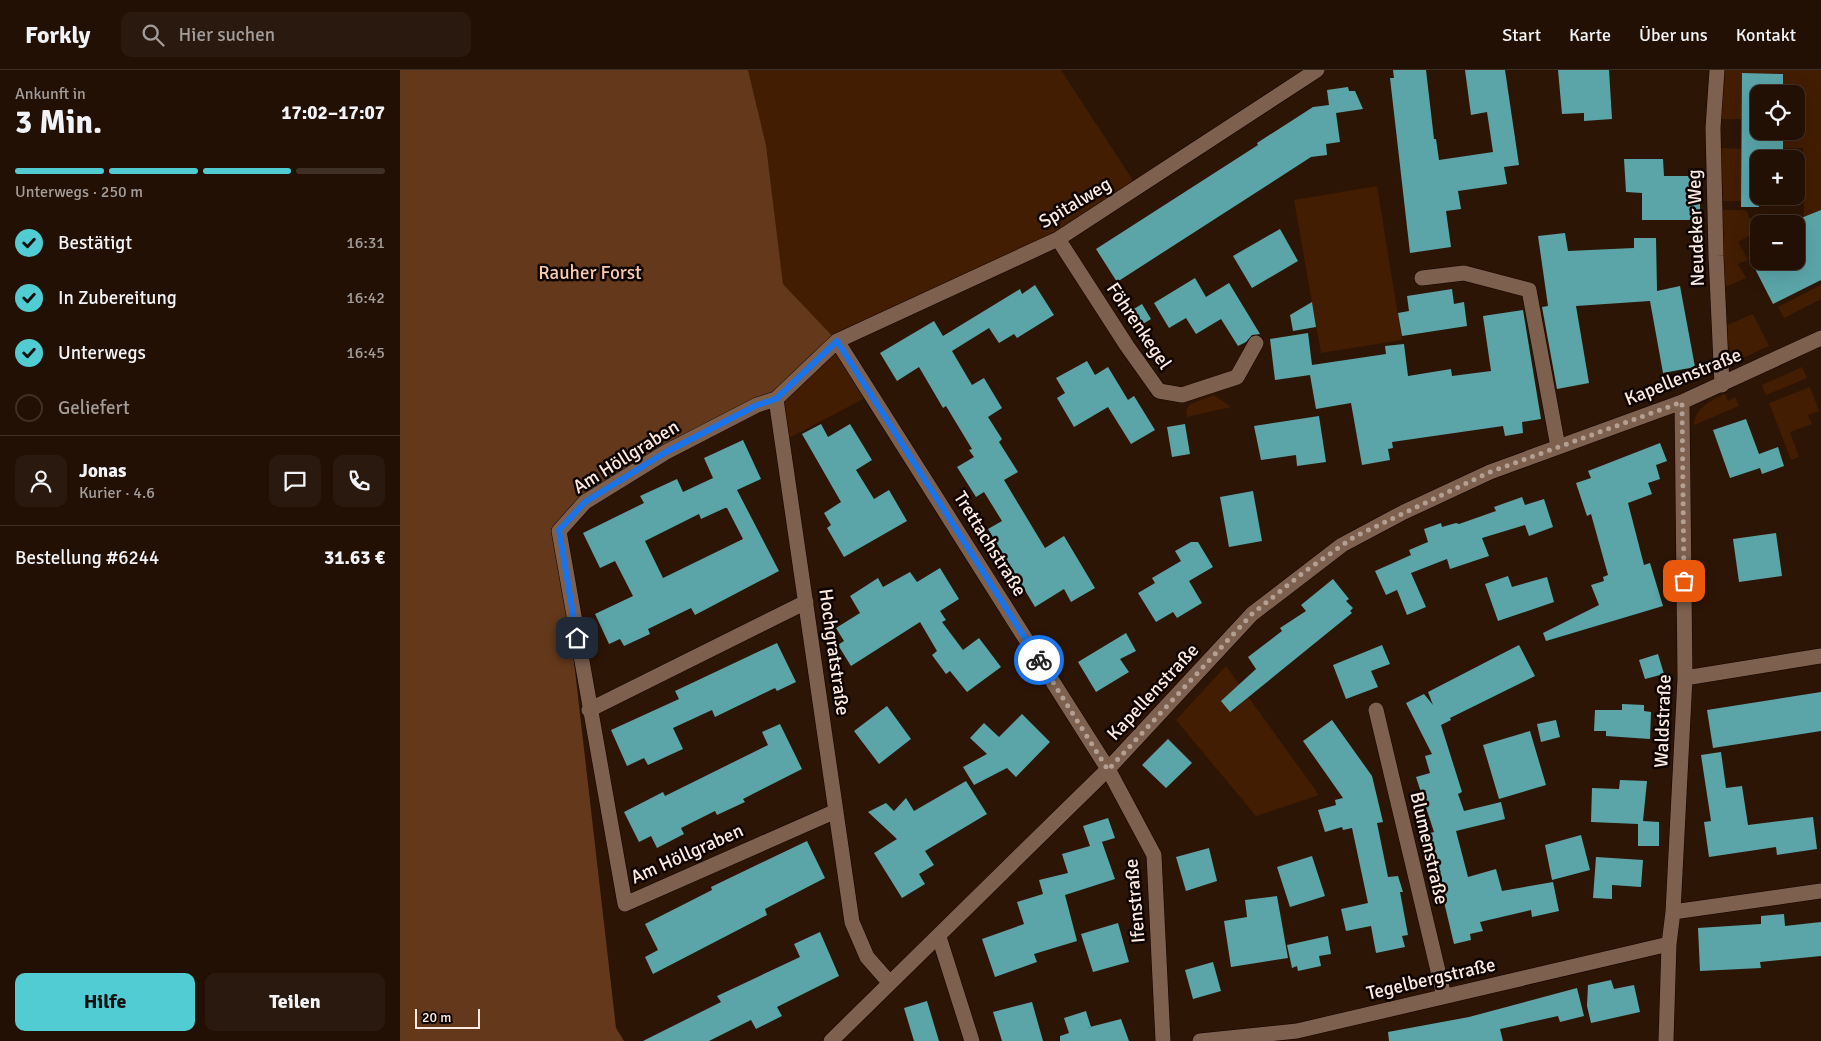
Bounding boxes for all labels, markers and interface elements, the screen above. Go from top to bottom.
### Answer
search box [121,12,471,57]
text: Forkly [25,20,91,50]
icon: search [139,21,167,49]
text: Hier suchen [179,23,275,47]
text: Start [1502,24,1541,46]
text: Karte [1569,24,1611,46]
text: Über uns [1639,24,1708,46]
text: Kontakt [1736,24,1796,46]
text: Ankunft in [15,84,86,104]
map controls [1750,85,1805,270]
button: locate [1750,85,1805,140]
text: 17:02–17:07 [281,101,385,125]
text: 3 Min. [15,103,102,142]
button: + [1750,150,1805,205]
street label: Neudeker Weg [1682,169,1710,287]
street label: Spitalweg [1034,172,1116,234]
text: Unterwegs · 250 m [15,182,143,202]
button: − [1750,215,1805,270]
icon: check [15,229,43,257]
text: Bestätigt [58,231,132,255]
text: 16:31 [346,233,385,253]
park label: Rauher Forst [538,261,642,285]
street label: Föhrenkegel [1101,278,1177,374]
icon: check [15,284,43,312]
text: In Zubereitung [58,286,177,310]
text: 16:42 [346,288,385,308]
icon: check [15,339,43,367]
text: Unterwegs [58,341,146,365]
text: 16:45 [346,343,385,363]
street label: Kapellenstraße [1621,343,1745,411]
text: Geliefert [58,396,130,420]
street label: Am Höllgraben [568,415,684,499]
button: person [15,455,67,507]
button: chat [269,455,321,507]
button: phone [333,455,385,507]
text: Jonas [79,459,126,483]
text: Kurier · 4.6 [79,483,155,503]
street label: Trettachstraße [948,487,1032,601]
text: Bestellung #6244 [15,546,159,570]
text: 31.63 € [324,546,385,570]
pin [1663,560,1705,602]
icon: bag [1670,567,1698,595]
street label: Hochgratstraße [813,587,855,717]
pin [556,617,598,659]
icon: home [563,624,591,652]
courier [1014,635,1064,685]
street label: Kapellenstraße [1102,638,1204,746]
icon: bike [1025,646,1053,674]
street label: Waldstraße [1649,674,1677,768]
street label: Blumenstraße [1404,789,1454,907]
street label: Am Höllgraben [627,818,747,890]
street label: Ifenstraße [1119,858,1151,944]
street label: Tegelbergstraße [1364,952,1498,1006]
button: Hilfe [15,973,195,1031]
button: Teilen [205,973,385,1031]
scale bar [415,1006,480,1029]
text: 20 m [422,1009,451,1026]

